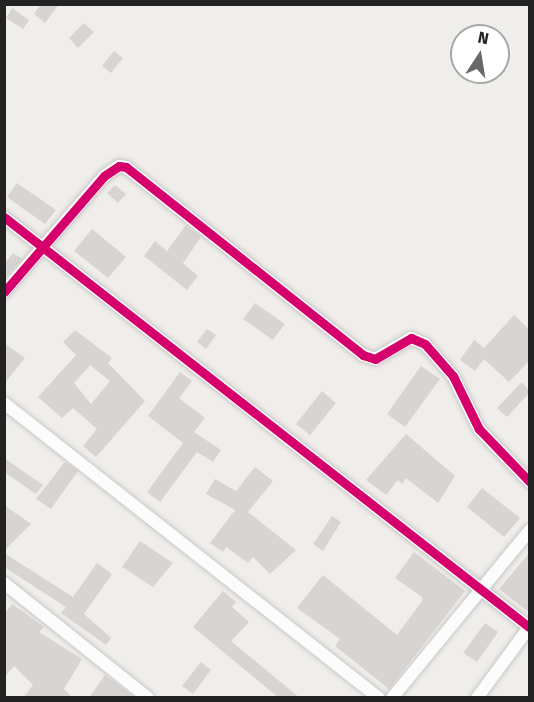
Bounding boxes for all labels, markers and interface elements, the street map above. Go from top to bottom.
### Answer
north arrow [450,24,510,84]
text: N [476,27,491,48]

